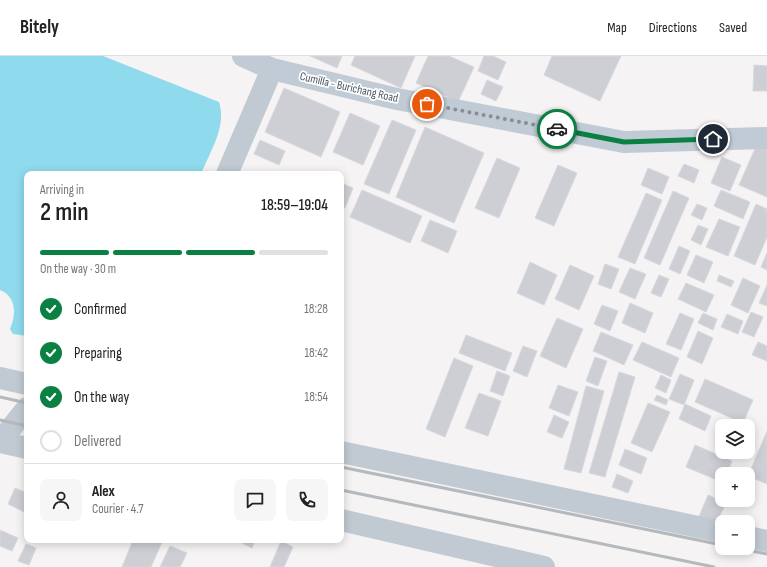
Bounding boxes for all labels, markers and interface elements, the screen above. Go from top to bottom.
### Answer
text: Bitely [20,16,59,39]
text: Map [607,19,627,36]
text: Directions [649,19,697,36]
text: Saved [719,19,747,36]
street label: Cumilla - Burichang Road [298,69,400,106]
pin [410,87,444,121]
icon: bag [416,93,438,115]
courier [537,109,577,149]
icon: car [546,118,568,140]
pin [696,122,730,156]
icon: home [702,128,724,150]
text: Arriving in [40,182,84,198]
text: 18:59–19:04 [261,196,328,215]
text: 2 min [40,197,89,228]
text: On the way · 30 m [40,261,116,277]
icon: check [40,298,62,320]
text: Confirmed [74,300,127,319]
text: 18:28 [304,301,328,317]
icon: check [40,342,62,364]
text: Preparing [74,344,122,363]
text: 18:42 [304,345,328,361]
icon: check [40,386,62,408]
text: On the way [74,388,129,407]
text: 18:54 [305,389,328,405]
map controls [715,419,755,555]
button: layers [715,419,755,459]
text: Delivered [74,432,121,451]
button: + [715,467,755,507]
button: person [40,479,82,521]
button: chat [234,479,276,521]
button: phone [286,479,328,521]
text: Alex [92,482,115,501]
text: Courier · 4.7 [92,501,144,517]
button: − [715,515,755,555]

